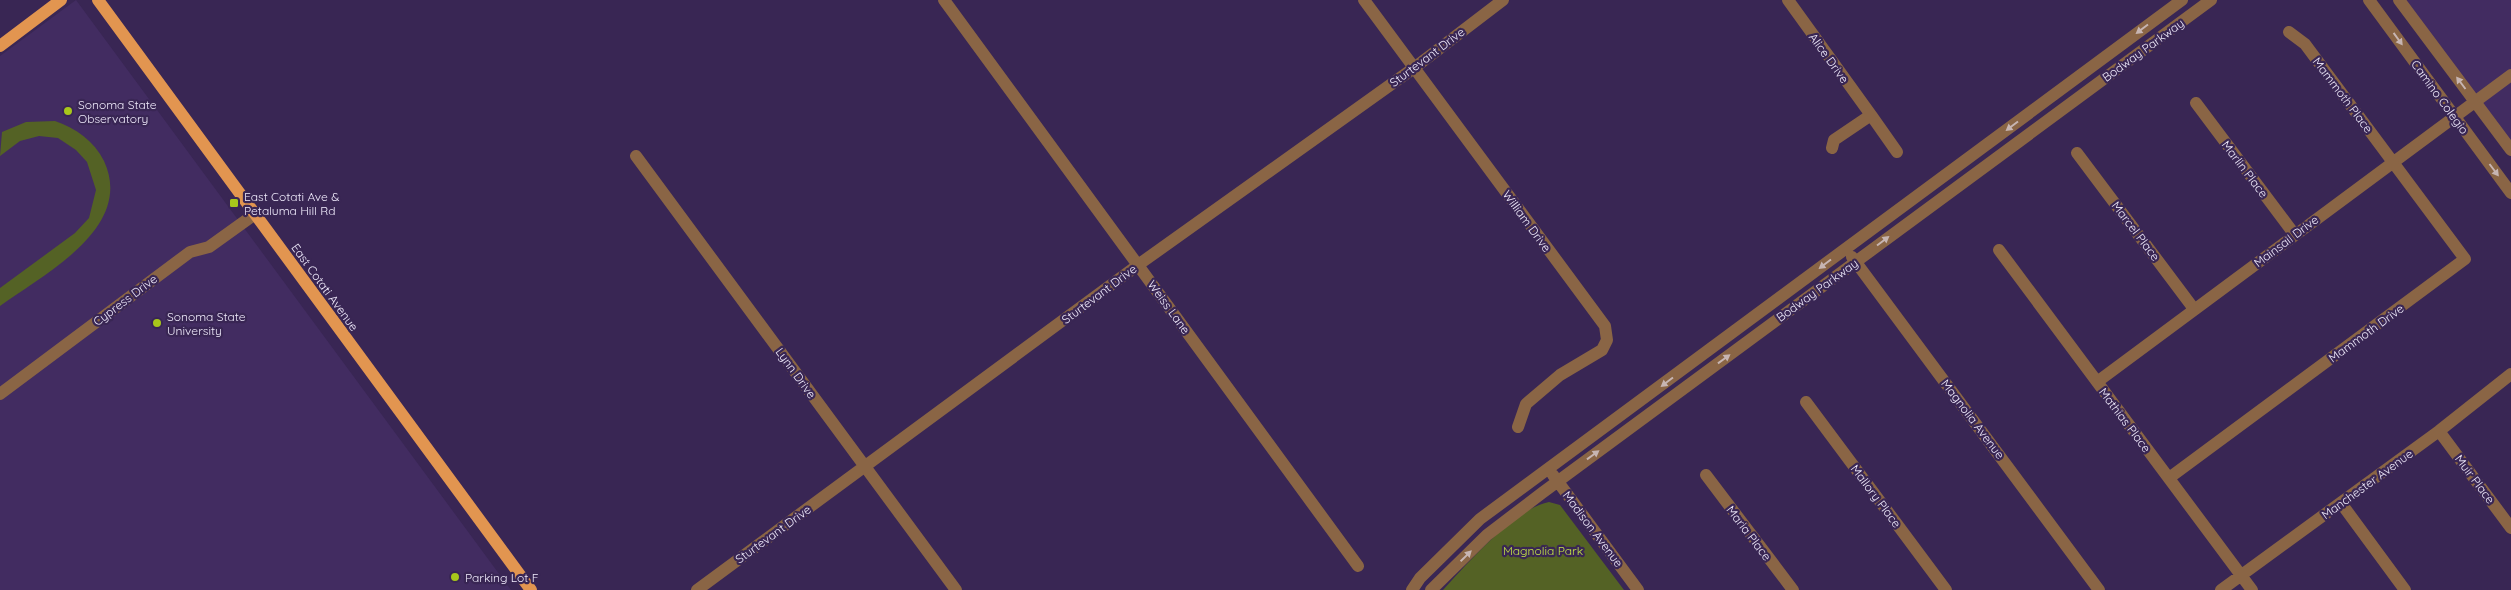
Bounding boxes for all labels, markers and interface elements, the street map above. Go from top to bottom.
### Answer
street label: Bodway Parkway [2099,15,2187,85]
street label: Sturtevant Drive [1387,24,1468,90]
one-way arrow [2135,24,2149,34]
street label: Alice Drive [1806,30,1852,86]
one-way arrow [2393,33,2403,46]
street label: Mammoth Place [2310,54,2376,136]
street label: Camino Colegio [2408,57,2472,137]
one-way arrow [2456,77,2467,90]
place label: Sonoma State Observatory [78,97,157,126]
marker: Sonoma State Observatory [62,105,74,117]
one-way arrow [2005,121,2019,131]
street label: Marlin Place [2219,138,2271,201]
one-way arrow [2489,163,2499,177]
street label: William Drive [1500,187,1555,255]
place label: East Cotati Ave & Petaluma Hill Rd [244,189,339,218]
marker: East Cotati Ave & Petaluma Hill Rd [228,197,240,209]
street label: Marcel Place [2109,198,2163,264]
street label: Mainsail Drive [2251,212,2322,270]
one-way arrow [1876,236,1889,247]
street label: East Cotati Avenue [288,240,362,334]
street label: Bodway Parkway [1773,255,1861,325]
one-way arrow [1818,259,1832,269]
street label: Sturtevant Drive [1059,261,1140,327]
street label: Cypress Drive [90,271,160,329]
street label: Weiss Lane [1145,277,1194,337]
street label: Mammoth Drive [2325,301,2407,365]
place label: Sonoma State University [167,309,246,338]
marker: Sonoma State University [151,317,163,329]
street label: Lynn Drive [773,345,820,401]
one-way arrow [1717,354,1731,364]
street label: Magnolia Avenue [1938,376,2008,462]
one-way arrow [1660,377,1674,387]
street label: Mathias Place [2096,385,2154,455]
street label: Manchester Avenue [2318,446,2416,522]
one-way arrow [1586,450,1600,460]
street label: Muir Place [2452,452,2498,507]
street label: Mallory Place [1848,462,1905,531]
street label: Madison Avenue [1560,488,1627,570]
street label: Sturtevant Drive [732,501,814,566]
street label: Maria Place [1723,502,1775,564]
park label: Magnolia Park [1503,543,1583,558]
one-way arrow [1460,550,1472,562]
place label: Parking Lot F [465,570,539,585]
marker: Parking Lot F [449,571,461,583]

